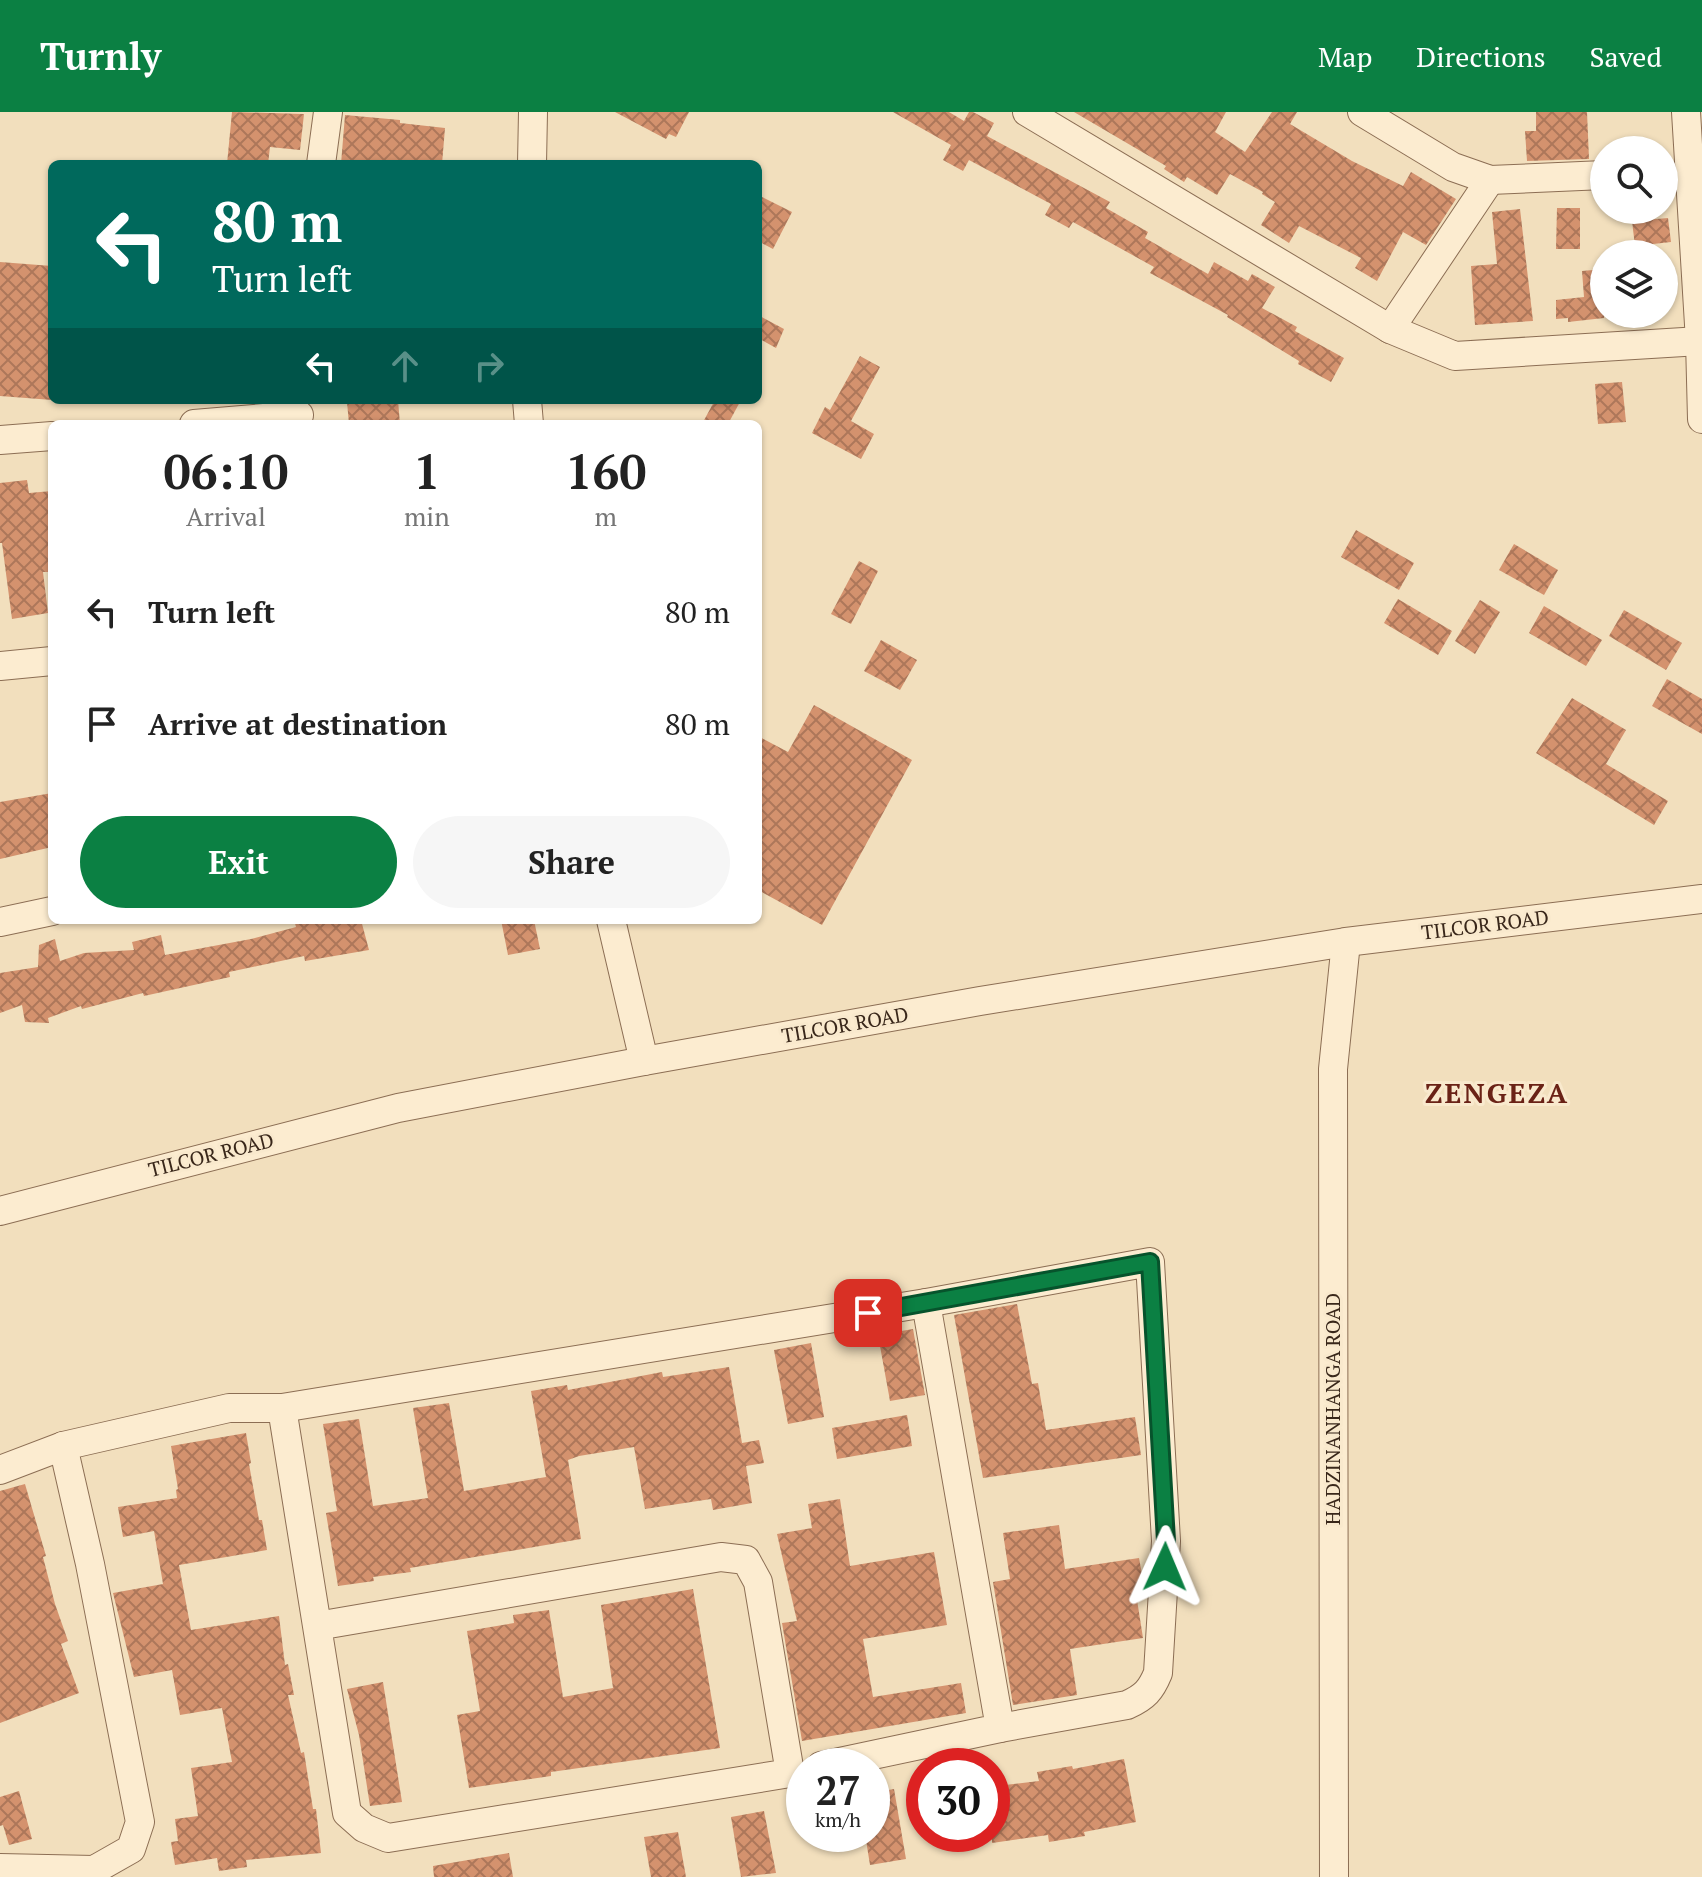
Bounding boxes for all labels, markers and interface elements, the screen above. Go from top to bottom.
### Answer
text: Turnly [40,31,161,81]
text: Map [1318,38,1372,75]
text: Directions [1416,38,1546,75]
text: Saved [1590,38,1662,75]
map controls [1590,136,1678,328]
button: search [1590,136,1678,224]
text: 80 m [212,184,342,258]
icon: left [80,192,184,296]
button: layers [1590,240,1678,328]
text: Turn left [212,255,352,302]
icon: left [299,344,343,388]
icon: ahead [383,344,427,388]
icon: right [467,344,511,388]
text: 06:10 [163,439,288,503]
text: 1 [413,439,440,503]
text: 160 [565,439,647,503]
text: Arrival [186,499,266,533]
text: min [404,499,450,533]
text: m [595,499,617,533]
icon: left [80,590,124,634]
text: Turn left [148,592,275,632]
text: 80 m [665,592,730,632]
icon: arrive [80,702,124,746]
text: Arrive at destination [148,704,447,744]
text: 80 m [665,704,730,744]
button: Exit [80,816,397,908]
button: Share [413,816,730,908]
street label: TILCOR ROAD [1420,903,1550,946]
street label: TILCOR ROAD [779,1000,910,1049]
district label: ZENGEZA [1425,1074,1569,1111]
street label: TILCOR ROAD [145,1126,276,1183]
pin [834,1279,902,1347]
icon: arrive [846,1291,890,1335]
street label: HADZINANHANGA ROAD [1319,1293,1346,1525]
position arrow [1123,1525,1207,1609]
speed limit sign: 30 [906,1748,1010,1852]
text: 27 [815,1763,861,1816]
text: km/h [815,1806,861,1833]

